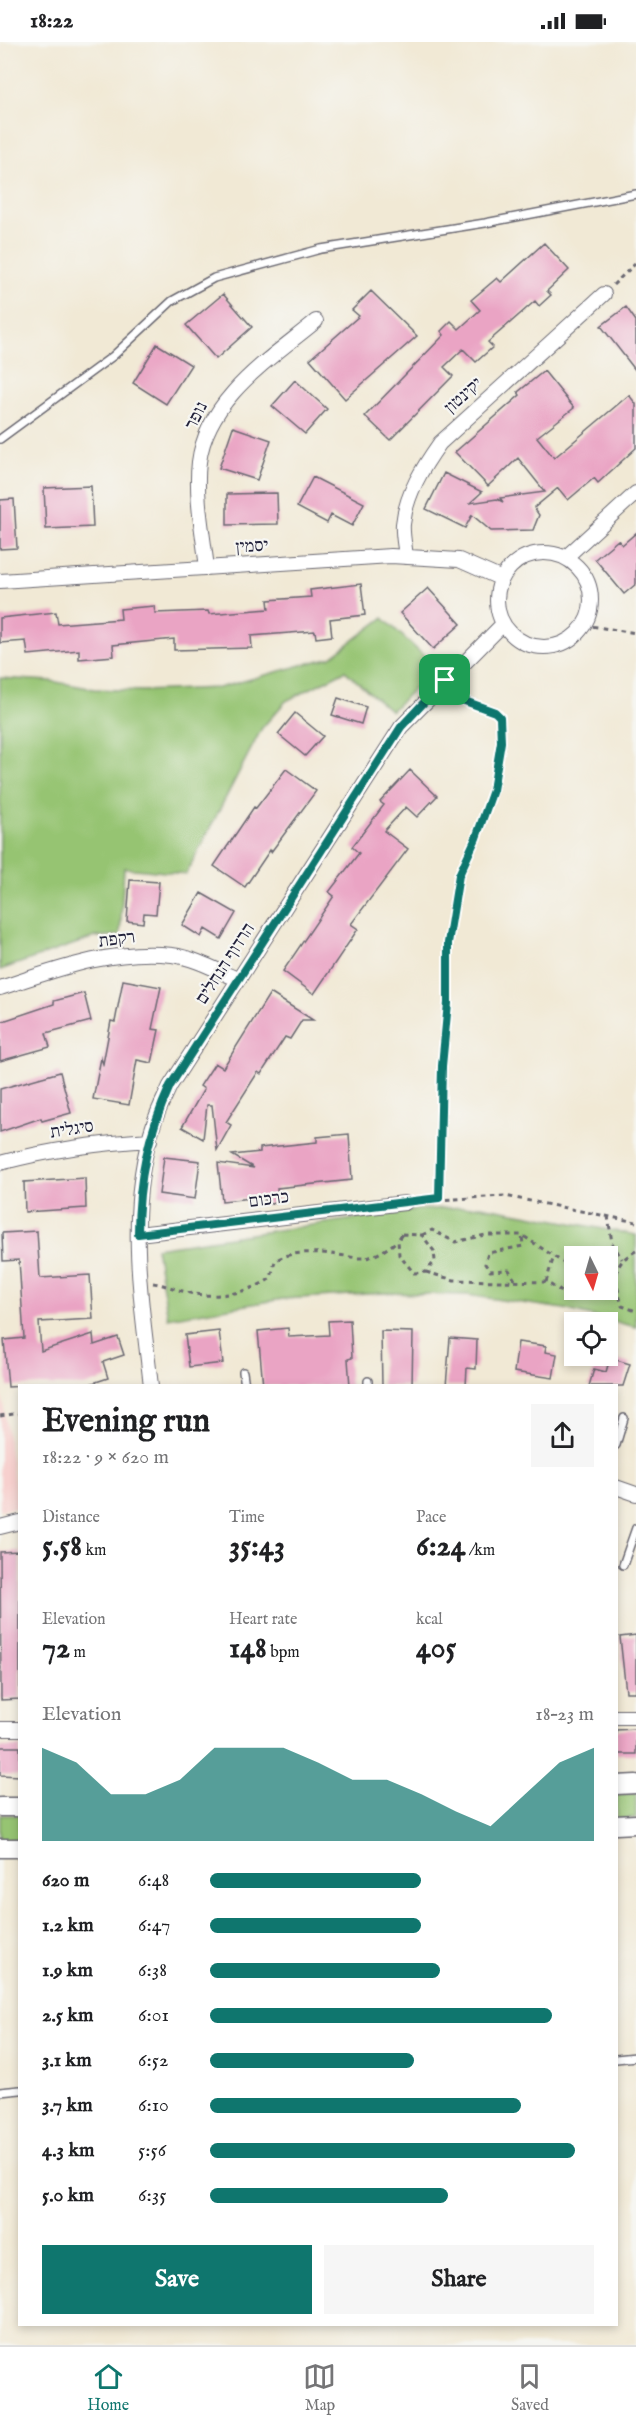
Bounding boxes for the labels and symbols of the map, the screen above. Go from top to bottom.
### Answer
street label: יקינטון [440,373,488,419]
street label: נופר [180,398,214,434]
street label: יסמין [235,534,269,560]
pin [419,654,470,705]
street label: הרדוף הנחלים [191,919,261,1009]
street label: רקפת [97,926,137,954]
street label: סיגלית [49,1115,95,1145]
street label: כרכום [248,1186,290,1214]
north arrow [564,1246,618,1300]

